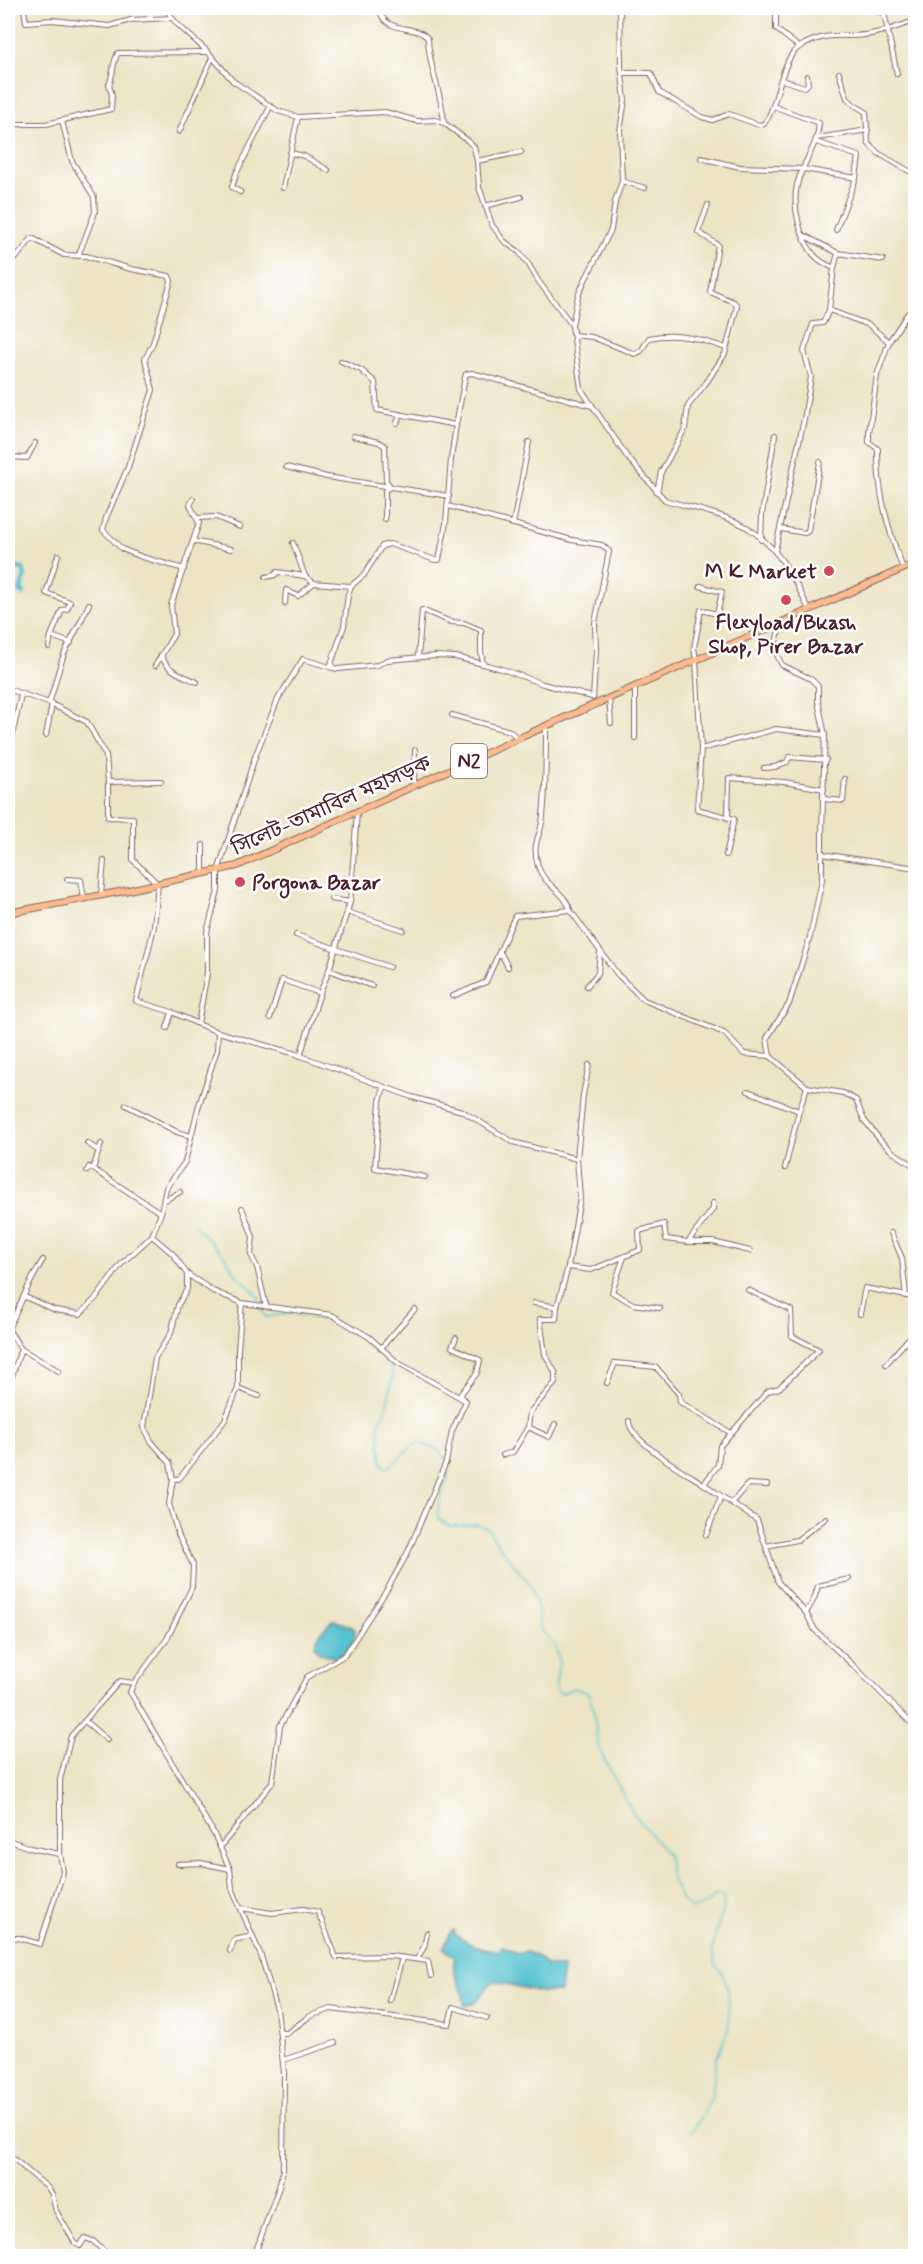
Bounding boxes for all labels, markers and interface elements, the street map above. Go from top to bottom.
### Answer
place label: M K Market [705,558,817,586]
marker: M K Market [822,564,836,578]
marker: Flexyload/Bkash Shop, Pirer Bazar [779,593,793,607]
place label: Flexyload/Bkash Shop, Pirer Bazar [708,609,864,661]
road number: N2 [451,744,487,778]
street label: সিলেট-তামাবিল মহাসড়ক [227,749,436,863]
place label: Porgona Bazar [252,869,381,899]
marker: Porgona Bazar [233,875,247,889]

